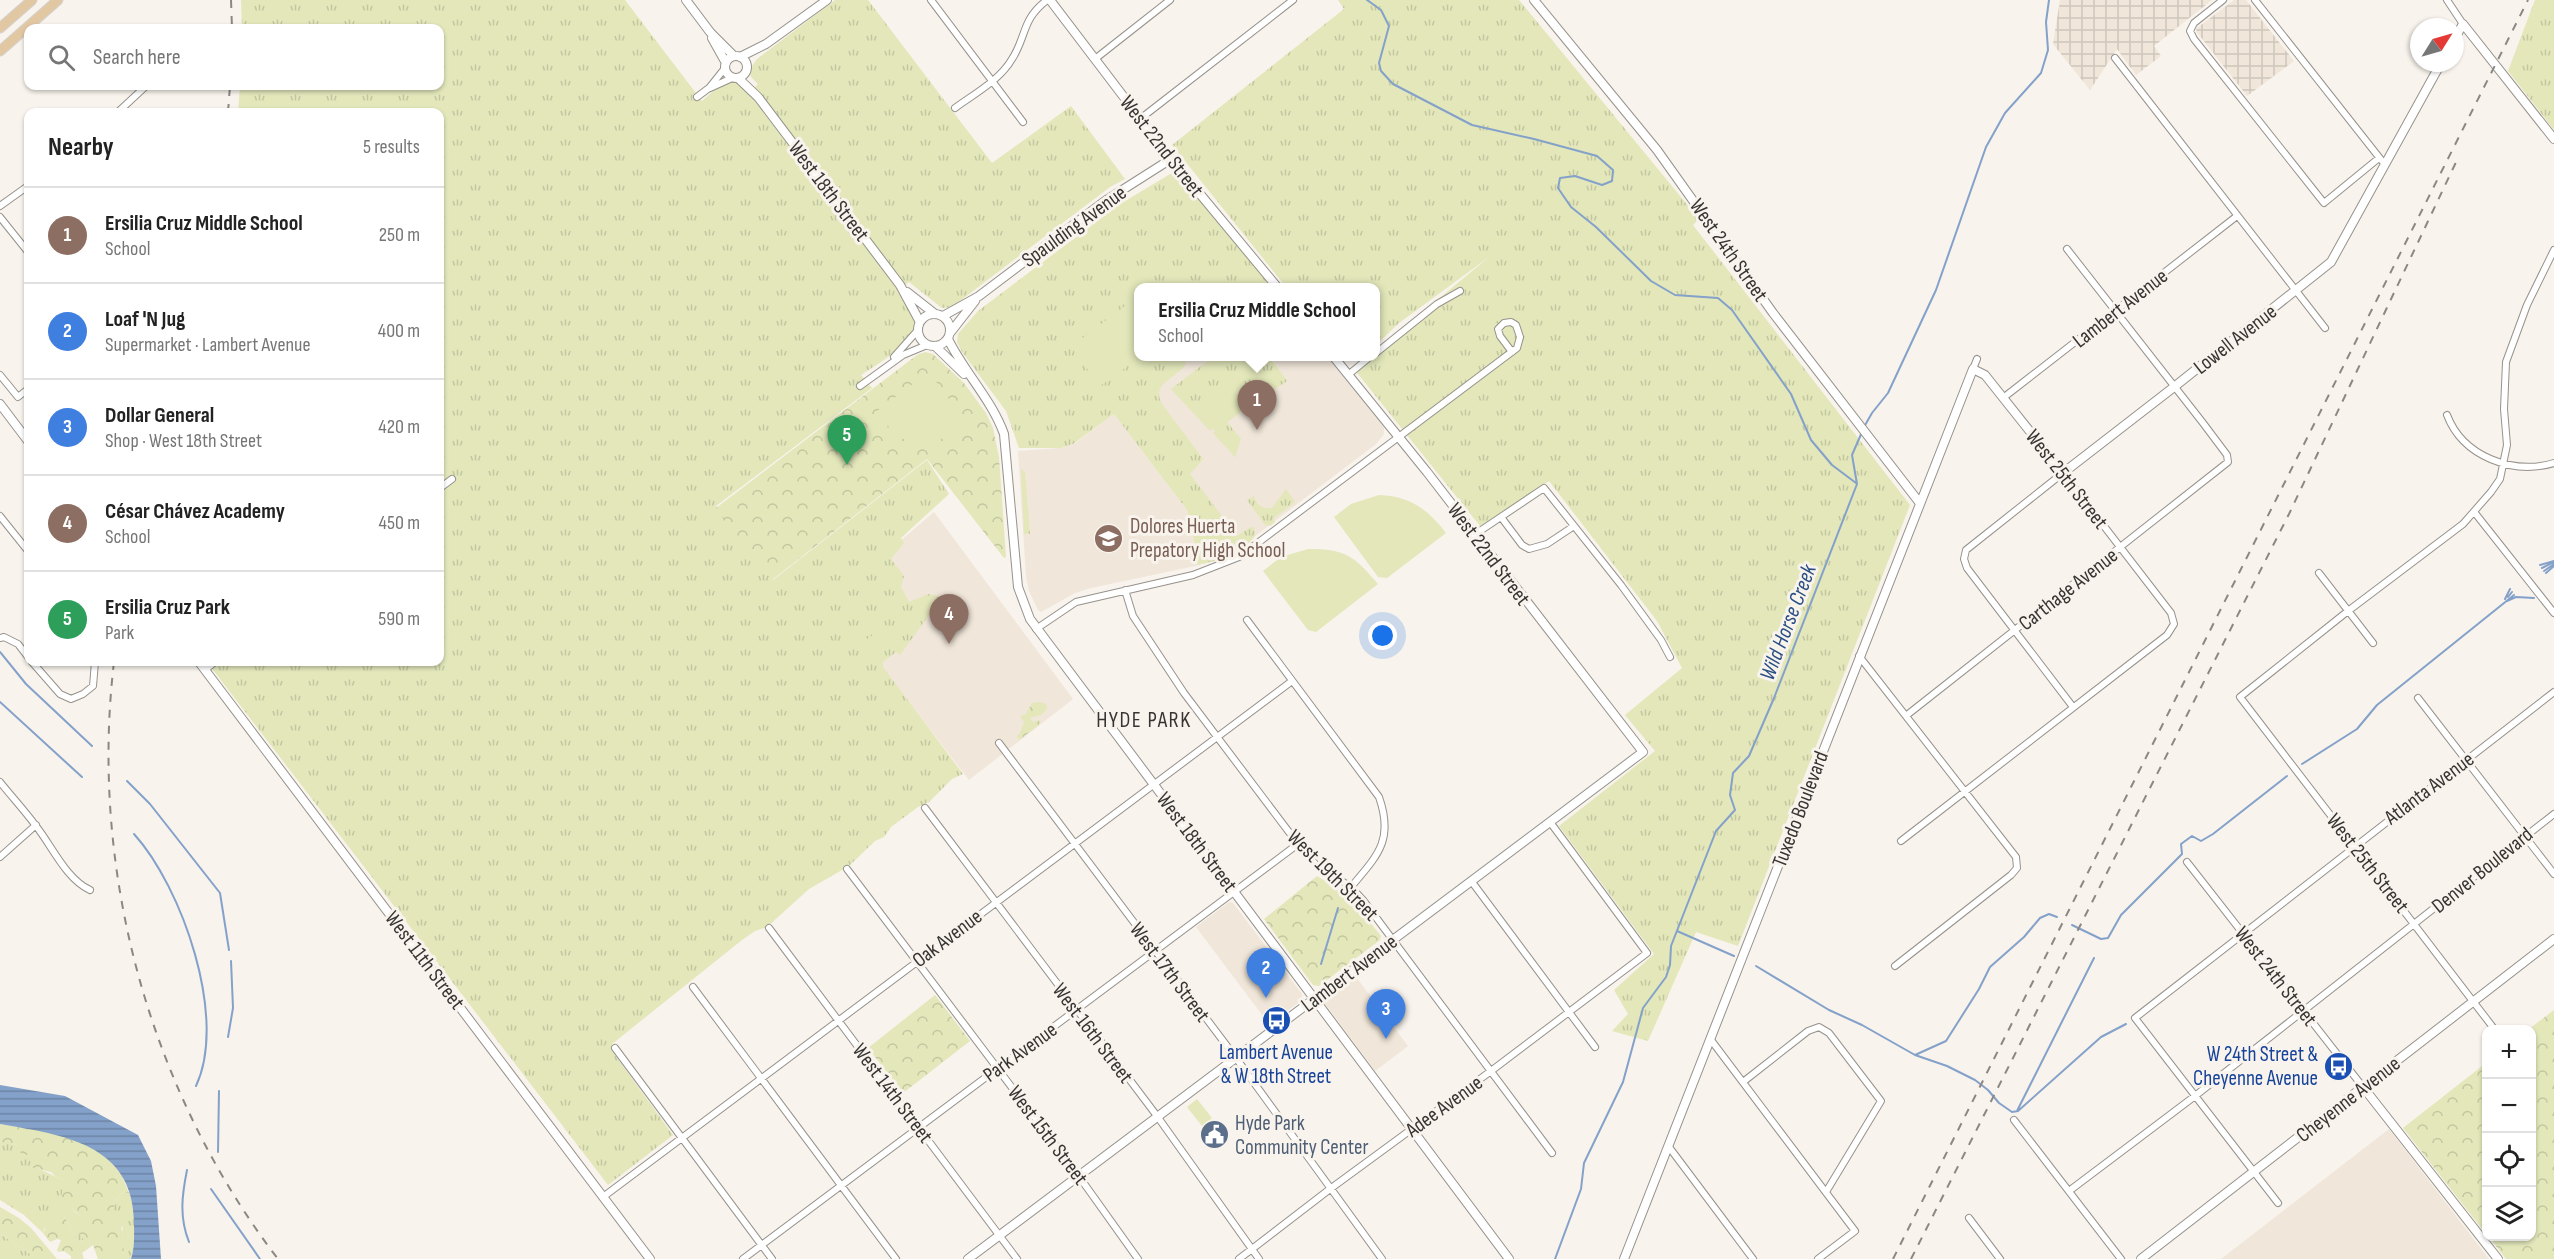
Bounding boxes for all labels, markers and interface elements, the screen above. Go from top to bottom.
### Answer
north arrow [2410,18,2464,72]
search box [24,24,444,90]
icon: search [45,41,78,74]
text: Search here [93,44,180,71]
street label: West 22nd Street [1114,91,1209,202]
text: Nearby [48,132,114,163]
text: 5 results [363,135,420,159]
street label: West 18th Street [783,136,874,246]
street label: Spaulding Avenue [1017,180,1131,273]
street label: West 24th Street [1684,194,1773,306]
text: Ersilia Cruz Middle School [105,210,303,237]
text: 1 [64,223,71,247]
text: 250 m [379,223,420,247]
text: School [105,237,150,261]
street label: Lambert Avenue [2068,263,2173,353]
popup [1134,283,1380,361]
text: Ersilia Cruz Middle School [1158,297,1356,324]
street label: Lowell Avenue [2189,299,2282,380]
text: Loaf 'N Jug [105,306,185,333]
text: 2 [63,319,72,343]
text: 400 m [378,319,420,343]
text: School [1158,324,1204,348]
text: Supermarket · Lambert Avenue [105,333,310,357]
pin: 1 [1238,380,1276,430]
text: Dollar General [105,402,214,429]
text: 3 [63,415,72,439]
text: 420 m [378,415,420,439]
pin: 5 [828,416,866,465]
street label: West 25th Street [2020,425,2113,534]
text: Shop · West 18th Street [105,429,262,453]
text: César Chávez Academy [105,498,285,525]
street label: West 22nd Street [1442,498,1535,610]
text: 4 [63,511,72,535]
text: 450 m [379,511,420,535]
place label: Dolores Huerta Prepatory High School [1130,514,1285,563]
school or university icon: Dolores Huerta Prepatory High School [1093,522,1125,554]
text: School [105,525,150,549]
street label: Carthage Avenue [2014,543,2123,636]
water label: Wild Horse Creek [1754,560,1823,684]
text: Ersilia Cruz Park [105,594,230,621]
pin: 4 [930,594,968,644]
text: 5 [63,607,72,631]
text: 590 m [378,607,420,631]
text: Park [105,621,134,645]
your location [1368,621,1397,650]
district label: HYDE PARK [1096,707,1192,734]
street label: Atlanta Avenue [2379,747,2479,831]
street label: Tuxedo Boulevard [1767,748,1834,871]
street label: West 18th Street [1151,787,1242,897]
street label: West 25th Street [2321,809,2414,918]
street label: Denver Boulevard [2427,822,2538,919]
street label: West 19th Street [1282,824,1384,926]
street label: Oak Avenue [907,904,987,973]
street label: West 11th Street [380,906,470,1014]
street label: West 17th Street [1124,918,1215,1027]
street label: West 24th Street [2229,922,2322,1031]
street label: Lambert Avenue [1296,929,1402,1018]
pin: 2 [1246,948,1286,998]
street label: West 16th Street [1047,978,1138,1088]
pin: 3 [1366,990,1406,1039]
bus stop icon: Lambert Avenue & W 18th Street [1260,1005,1292,1037]
street label: Park Avenue [978,1017,1062,1088]
map controls [2482,1025,2536,1241]
button: + [2482,1025,2536,1079]
street label: West 14th Street [847,1039,938,1148]
place label: Lambert Avenue & W 18th Street [1219,1040,1333,1089]
place label: W 24th Street & Cheyenne Avenue [2193,1042,2318,1091]
bus stop icon: W 24th Street & Cheyenne Avenue [2323,1050,2355,1082]
street label: Cheyenne Avenue [2291,1051,2405,1148]
street label: Adee Avenue [1400,1070,1488,1143]
button: − [2482,1079,2536,1133]
street label: West 15th Street [1002,1081,1093,1190]
place label: Hyde Park Community Center [1235,1111,1369,1160]
public building icon: Hyde Park Community Center [1198,1119,1230,1151]
button: locate [2482,1133,2536,1187]
button: layers [2482,1187,2536,1241]

